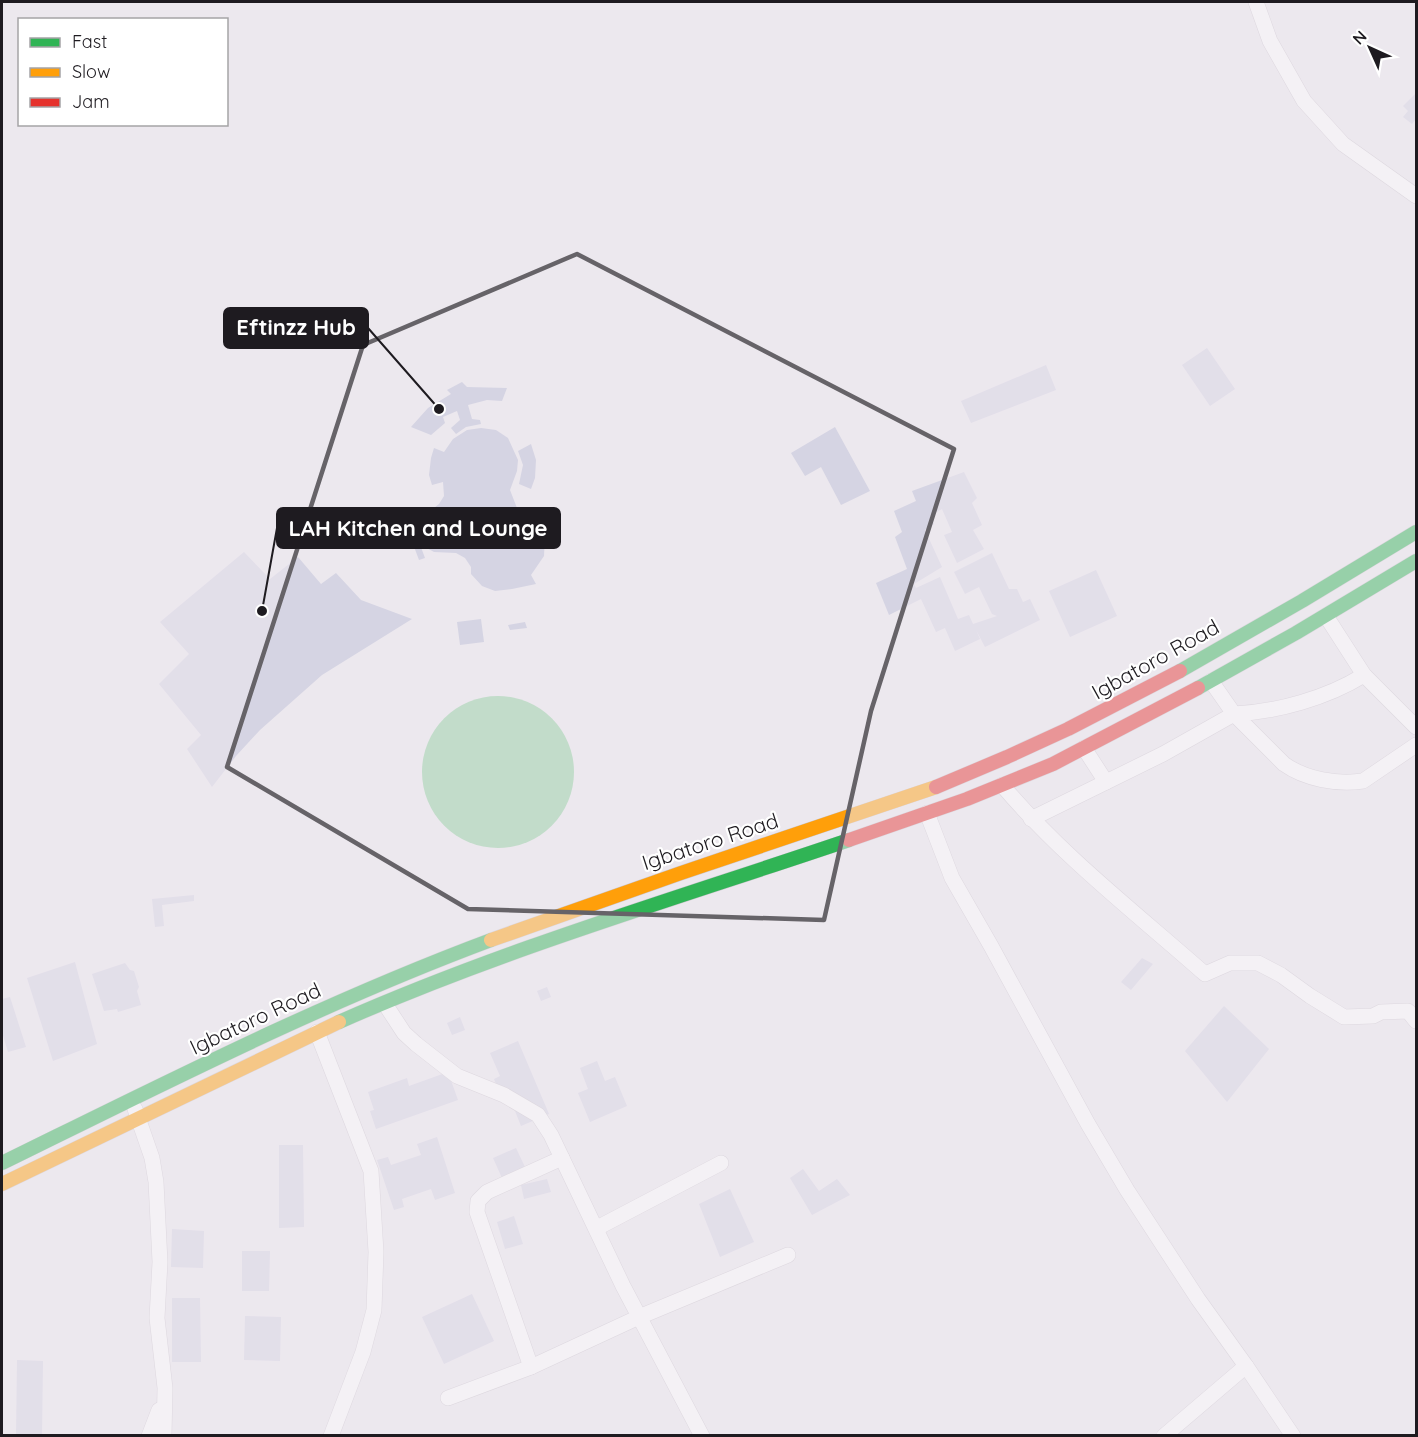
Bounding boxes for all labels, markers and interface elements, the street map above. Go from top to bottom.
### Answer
legend [18,18,228,126]
north arrow [1340,18,1400,78]
text: N [1348,26,1371,49]
text: Fast [72,30,107,53]
text: Slow [72,60,110,83]
text: Jam [72,90,110,113]
callout: Eftinzz Hub [224,308,368,348]
text: Eftinzz Hub [236,313,356,341]
callout: LAH Kitchen and Lounge [277,508,560,548]
text: LAH Kitchen and Lounge [288,514,548,542]
street label: Igbatoro Road [1087,613,1223,705]
street label: Igbatoro Road [639,807,781,875]
street label: Igbatoro Road [185,976,325,1060]

